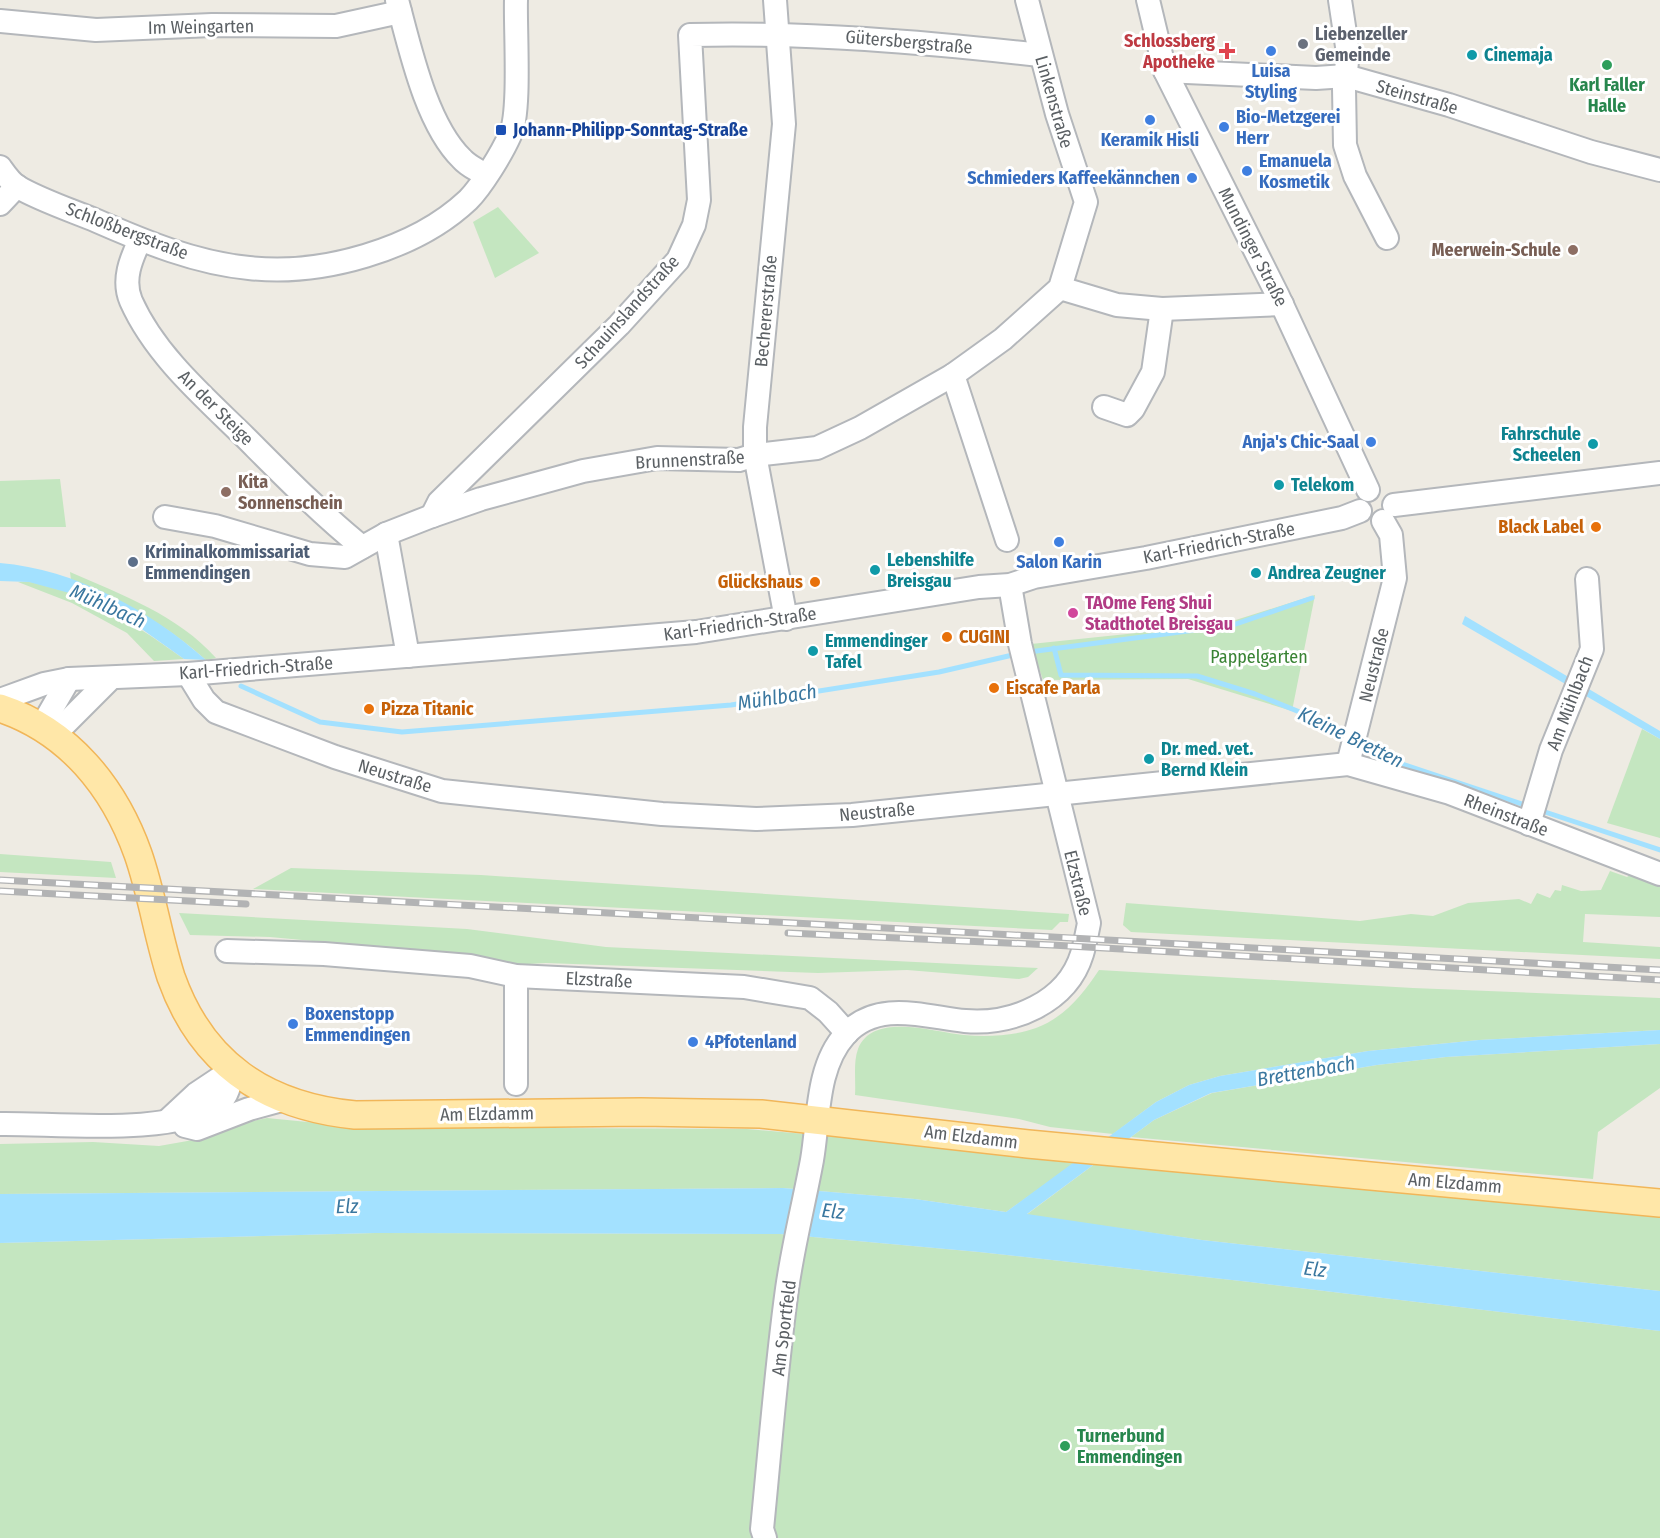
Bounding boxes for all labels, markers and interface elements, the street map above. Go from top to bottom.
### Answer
street label: Im Weingarten [148,15,254,39]
place label: Liebenzeller Gemeinde [1315,23,1408,66]
street label: Gütersbergstraße [845,25,974,59]
place label: Schlossberg Apotheke [1124,30,1215,73]
marker: Liebenzeller Gemeinde [1296,37,1310,51]
marker: Schlossberg Apotheke [1220,44,1234,58]
marker: Luisa Styling [1264,44,1278,58]
place label: Cinemaja [1484,44,1553,66]
marker: Cinemaja [1465,48,1479,62]
street label: Linkenstraße [1030,53,1078,151]
marker: Karl Faller Halle [1600,58,1614,72]
place label: Luisa Styling [1245,60,1297,103]
place label: Karl Faller Halle [1569,74,1645,117]
street label: Steinstraße [1374,75,1461,119]
place label: Bio-Metzgerei Herr [1236,106,1340,149]
marker: Keramik Hisli [1143,113,1157,127]
place label: Johann-Philipp-Sonntag-Straße [512,119,748,141]
marker: Bio-Metzgerei Herr [1217,120,1231,134]
marker: Johann-Philipp-Sonntag-Straße [494,123,508,137]
place label: Keramik Hisli [1101,129,1199,151]
place label: Emanuela Kosmetik [1259,150,1332,193]
marker: Emanuela Kosmetik [1240,164,1254,178]
place label: Schmieders Kaffeekännchen [967,167,1180,189]
marker: Schmieders Kaffeekännchen [1185,171,1199,185]
street label: Mundinger Straße [1214,184,1293,310]
street label: Schloßbergstraße [63,198,191,264]
place label: Meerwein-Schule [1432,239,1561,261]
marker: Meerwein-Schule [1566,243,1580,257]
street label: Schauinslandstraße [570,251,684,373]
street label: Bechererstraße [750,254,782,368]
street label: An der Steige [174,366,258,450]
place label: Fahrschule Scheelen [1501,423,1581,466]
place label: Anja's Chic-Saal [1241,431,1359,453]
marker: Anja's Chic-Saal [1364,435,1378,449]
marker: Fahrschule Scheelen [1586,437,1600,451]
street label: Brunnenstraße [635,446,745,474]
place label: Kita Sonnenschein [238,471,343,514]
place label: Telekom [1291,474,1354,496]
marker: Telekom [1272,478,1286,492]
marker: Kita Sonnenschein [219,485,233,499]
place label: Black Label [1498,516,1584,538]
street label: Karl-Friedrich-Straße [1141,517,1297,569]
marker: Black Label [1589,520,1603,534]
marker: Salon Karin [1052,535,1066,549]
place label: Kriminalkommissariat Emmendingen [145,541,311,584]
place label: Lebenshilfe Breisgau [887,549,974,592]
place label: Salon Karin [1016,551,1102,573]
marker: Kriminalkommissariat Emmendingen [126,555,140,569]
place label: Andrea Zeugner [1267,562,1386,584]
marker: Lebenshilfe Breisgau [868,563,882,577]
marker: Andrea Zeugner [1249,566,1263,580]
place label: Glückshaus [718,571,803,593]
marker: Glückshaus [808,575,822,589]
water label: Mühlbach [67,579,149,633]
place label: TAOme Feng Shui Stadthotel Breisgau [1085,592,1233,635]
street label: Karl-Friedrich-Straße [662,602,818,646]
marker: TAOme Feng Shui Stadthotel Breisgau [1066,606,1080,620]
street label: Neustraße [1354,625,1394,704]
place label: CUGINI [959,626,1010,648]
place label: Emmendinger Tafel [825,630,928,673]
marker: CUGINI [940,630,954,644]
marker: Emmendinger Tafel [806,644,820,658]
park label: Pappelgarten [1210,646,1308,668]
street label: Karl-Friedrich-Straße [178,652,334,684]
street label: Am Mühlbach [1542,653,1598,753]
place label: Eiscafe Parla [1006,677,1101,699]
water label: Mühlbach [736,679,818,715]
marker: Eiscafe Parla [987,681,1001,695]
place label: Pizza Titanic [381,698,474,720]
water label: Kleine Bretten [1294,701,1408,773]
marker: Pizza Titanic [362,702,376,716]
place label: Dr. med. vet. Bernd Klein [1161,738,1253,781]
marker: Dr. med. vet. Bernd Klein [1142,752,1156,766]
street label: Neustraße [356,754,435,798]
street label: Rheinstraße [1461,789,1552,841]
street label: Neustraße [838,798,916,826]
street label: Elzstraße [1059,848,1097,918]
street label: Elzstraße [565,967,633,993]
place label: Boxenstopp Emmendingen [305,1003,410,1046]
marker: Boxenstopp Emmendingen [286,1017,300,1031]
place label: 4Pfotenland [705,1031,797,1053]
marker: 4Pfotenland [686,1035,700,1049]
water label: Brettenbach [1255,1051,1357,1091]
street label: Am Elzdamm [440,1102,534,1126]
street label: Am Elzdamm [923,1120,1019,1154]
street label: Am Elzdamm [1407,1168,1503,1198]
water label: Elz [335,1194,359,1218]
water label: Elz [820,1198,846,1224]
water label: Elz [1302,1256,1328,1282]
street label: Am Sportfeld [767,1279,801,1377]
place label: Turnerbund Emmendingen [1077,1425,1182,1468]
marker: Turnerbund Emmendingen [1058,1439,1072,1453]

